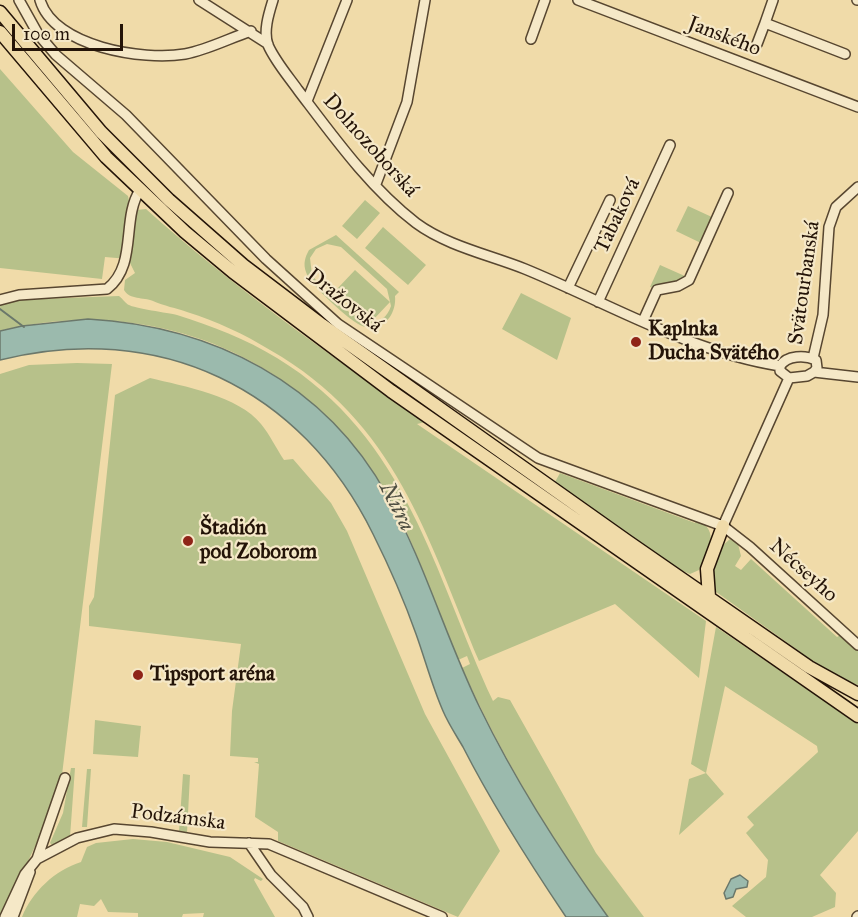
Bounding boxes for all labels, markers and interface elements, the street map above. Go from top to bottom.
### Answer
scale bar [15,12,126,50]
street label: Janského [684,12,764,62]
text: 100 m [23,23,70,45]
street label: Dolnozoborská [317,89,423,203]
street label: Tabaková [590,174,646,258]
street label: Svätourbanská [784,220,826,346]
street label: Dražovská [301,263,387,339]
place label: Kaplnka Ducha Svätého [648,317,779,367]
marker: Kaplnka Ducha Svätého [629,335,643,349]
water label: Nitra [373,478,419,536]
place label: Štadión pod Zoborom [200,516,317,566]
marker: Štadión pod Zoborom [181,534,195,548]
street label: Nécseyho [764,534,842,608]
place label: Tipsport aréna [150,662,275,688]
marker: Tipsport aréna [131,668,145,682]
street label: Podzámska [129,800,227,836]

